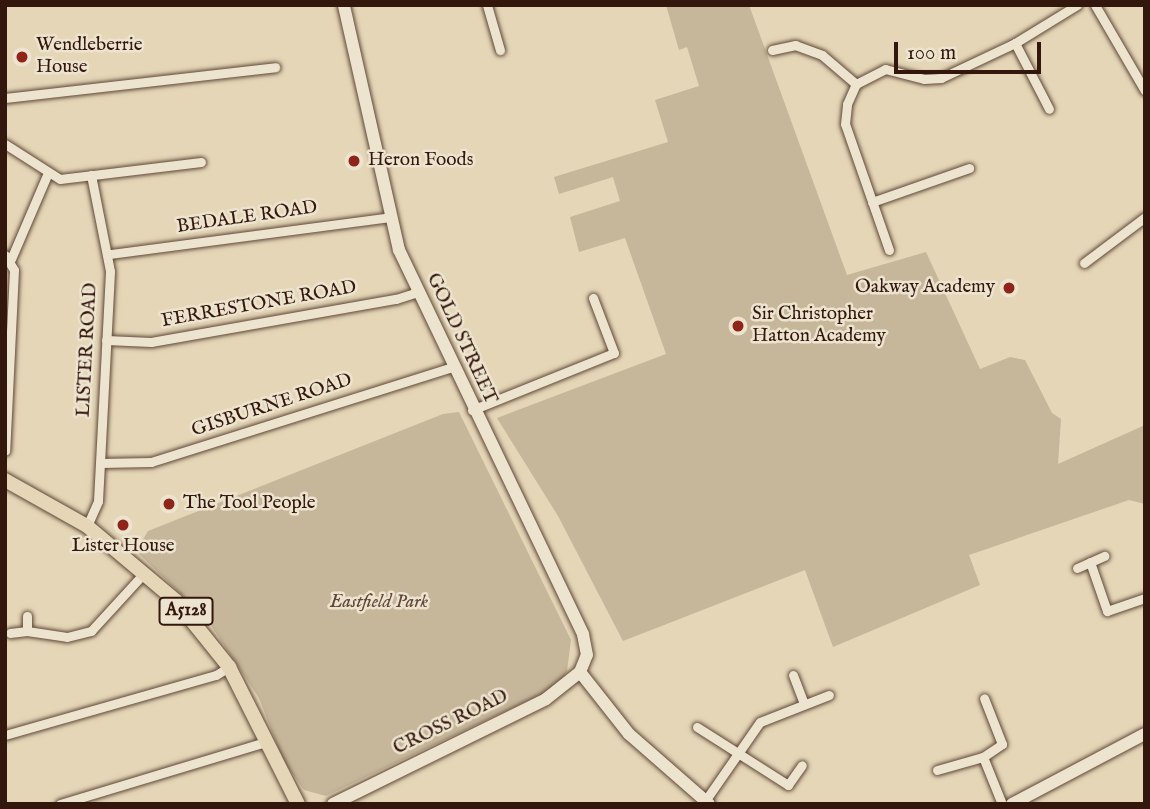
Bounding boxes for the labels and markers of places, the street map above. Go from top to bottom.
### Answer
place label: Wendleberrie House [36,35,143,79]
marker: Wendleberrie House [14,49,30,65]
place label: Heron Foods [368,150,473,172]
marker: Heron Foods [346,153,362,169]
place label: Oakway Academy [855,277,995,299]
marker: Oakway Academy [1001,280,1017,296]
place label: Sir Christopher Hatton Academy [752,304,886,348]
marker: Sir Christopher Hatton Academy [730,318,746,334]
place label: The Tool People [183,493,315,515]
marker: The Tool People [161,496,177,512]
marker: Lister House [115,517,131,533]
place label: Lister House [71,536,175,558]

